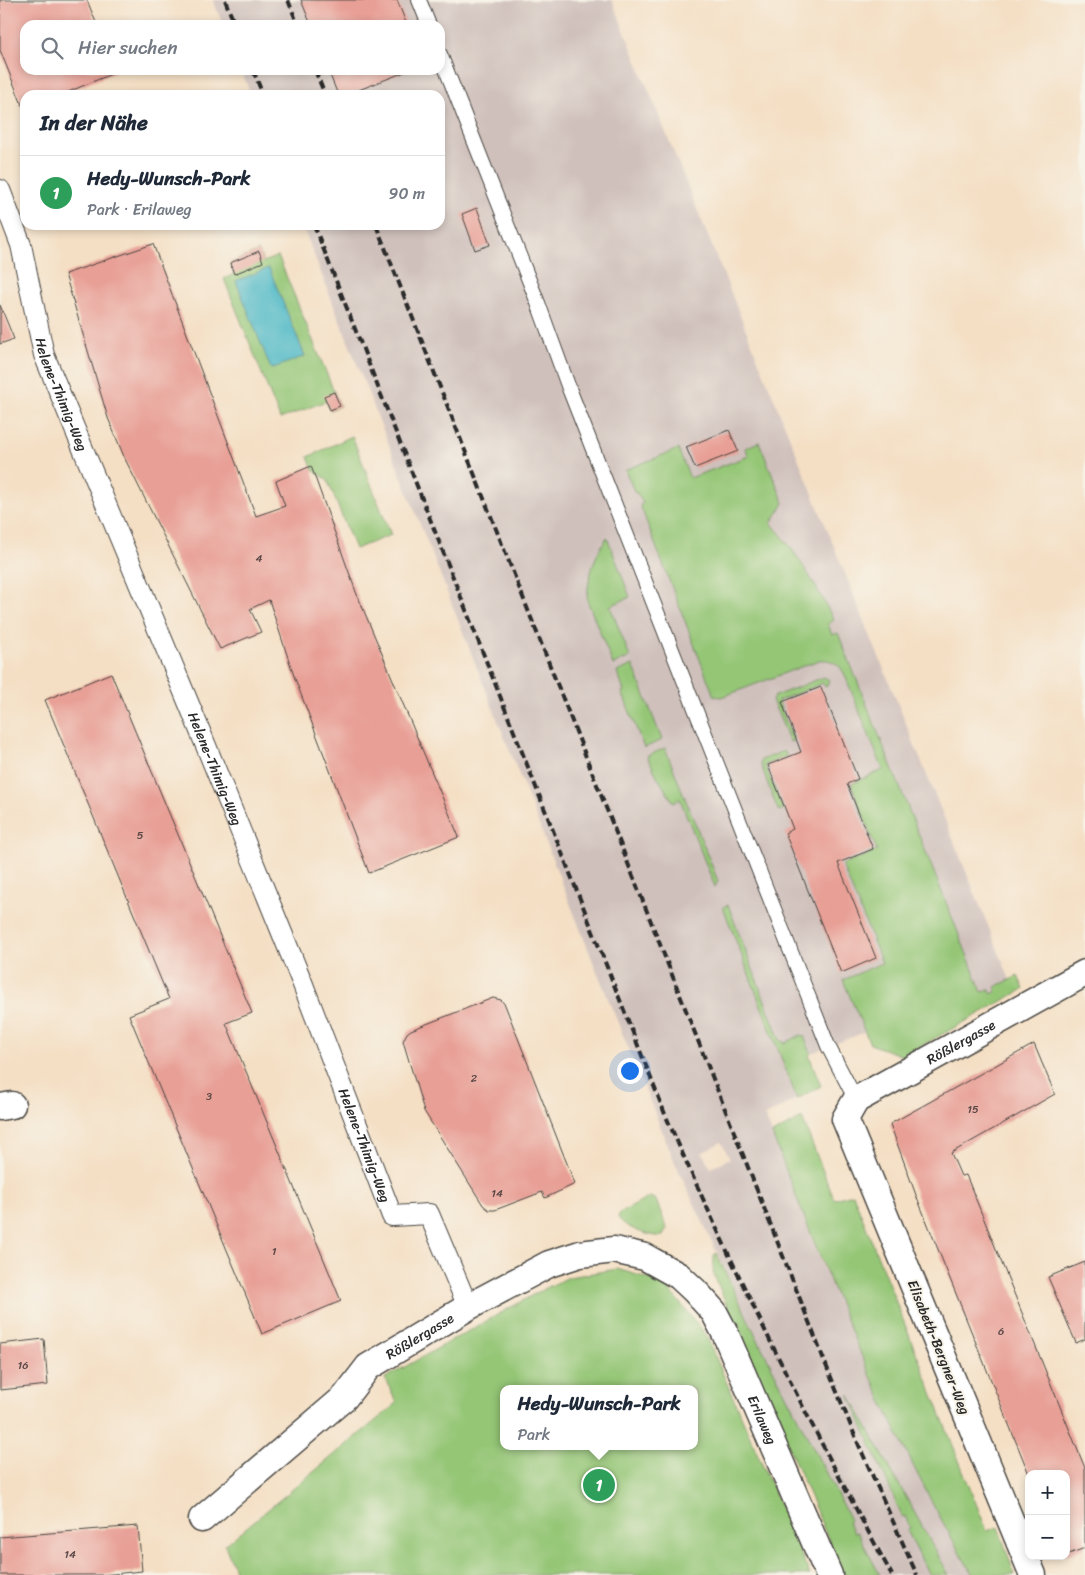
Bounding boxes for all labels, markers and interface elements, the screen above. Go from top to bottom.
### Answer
search box [20,20,445,75]
text: Hier suchen [78,31,178,64]
icon: search [38,34,66,62]
text: In der Nähe [40,104,148,142]
text: Hedy-Wunsch-Park [87,162,250,195]
text: 1 [53,179,59,208]
text: 90 m [389,179,425,208]
text: Park · Erilaweg [87,195,192,224]
street label: Helene-Thimig-Weg [28,335,95,455]
house number: 4 [256,549,263,568]
street label: Helene-Thimig-Weg [180,708,249,830]
house number: 5 [137,826,144,845]
street label: Rößlergasse [922,1013,1001,1072]
your location [617,1058,643,1084]
house number: 2 [471,1069,478,1088]
street label: Helene-Thimig-Weg [331,1084,398,1206]
house number: 3 [206,1087,212,1106]
house number: 15 [967,1100,979,1119]
house number: 14 [491,1184,503,1203]
house number: 1 [272,1242,277,1261]
street label: Elisabeth-Bergner-Weg [900,1276,977,1418]
street label: Rößlergasse [381,1306,459,1367]
house number: 6 [998,1322,1004,1341]
house number: 16 [18,1356,28,1375]
popup [500,1385,698,1450]
text: Hedy-Wunsch-Park [517,1387,681,1420]
street label: Erilaweg [740,1391,784,1449]
text: Park [517,1420,550,1449]
pin: 1 [583,1466,615,1504]
map controls [1025,1470,1070,1560]
button: + [1025,1470,1070,1515]
button: − [1025,1515,1070,1560]
house number: 14 [64,1545,76,1564]

